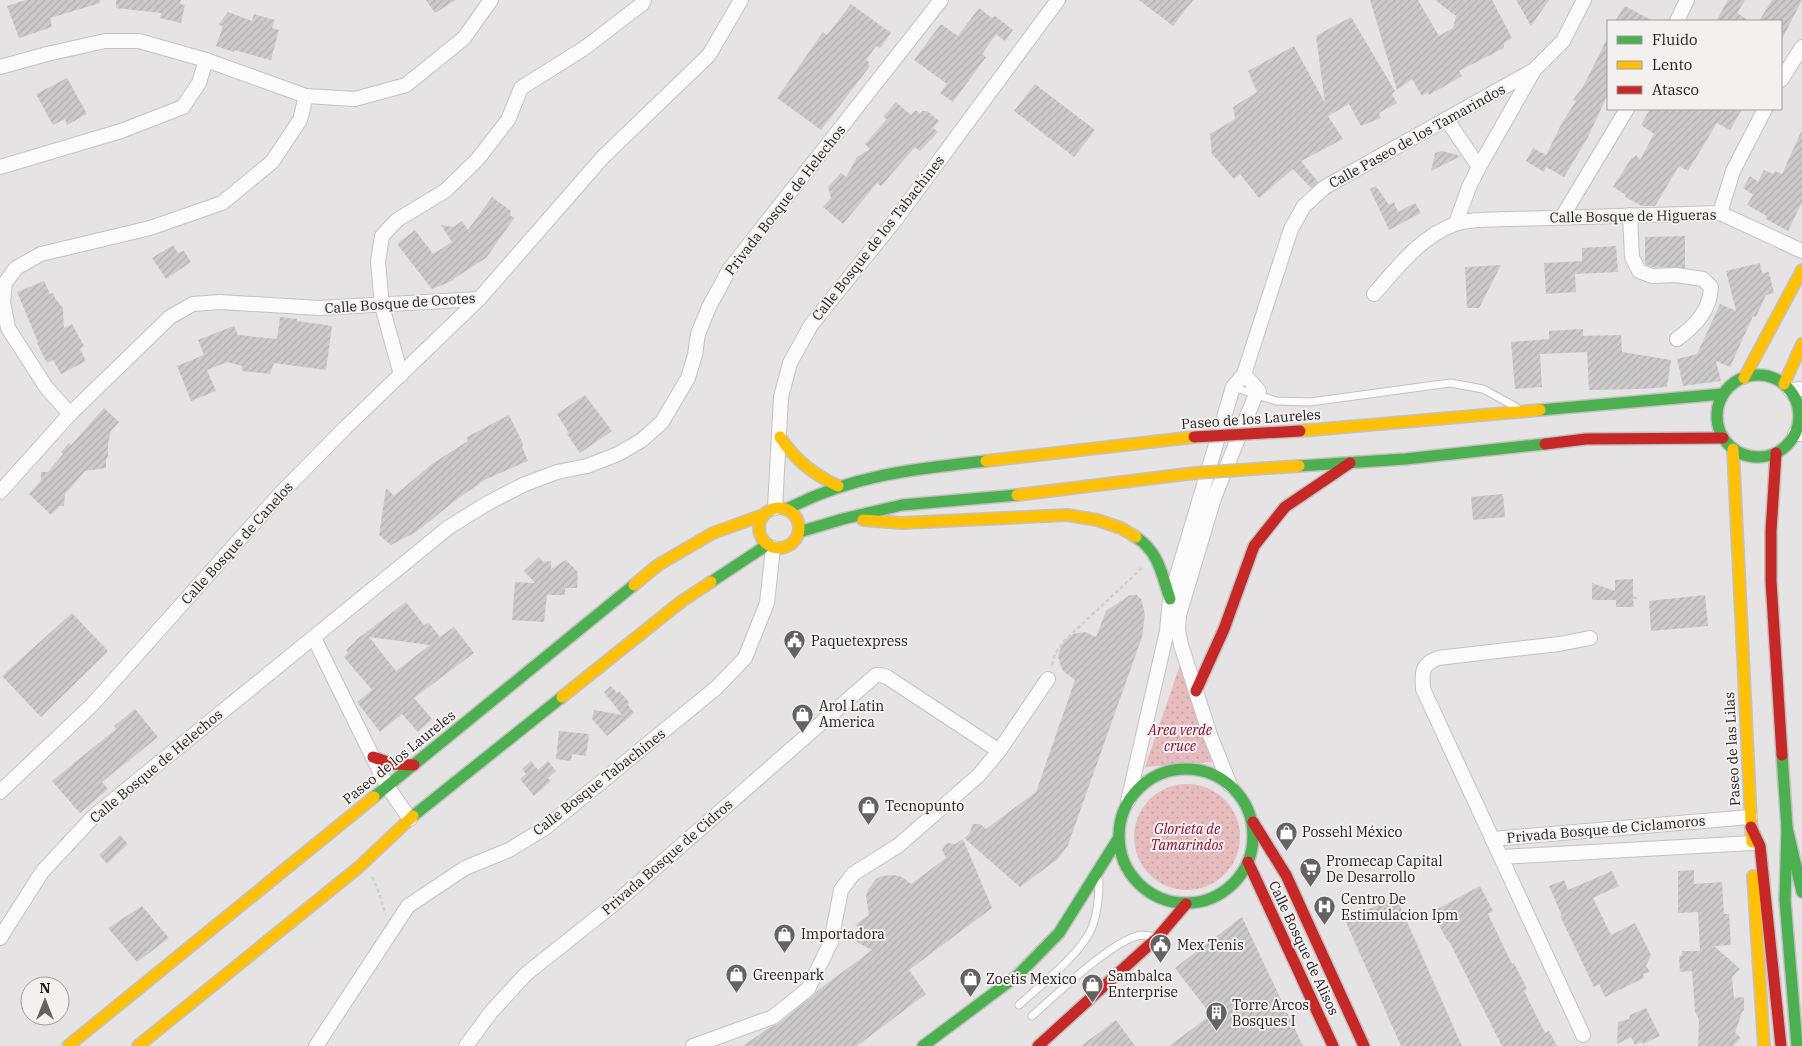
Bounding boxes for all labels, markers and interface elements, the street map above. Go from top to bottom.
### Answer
legend [1607,20,1782,110]
text: Fluido [1652,30,1697,49]
text: Lento [1652,55,1692,74]
street label: Calle Paseo de los Tamarindos [1326,80,1508,192]
text: Atasco [1652,80,1699,99]
street label: Privada Bosque de Helechos [721,121,849,279]
street label: Calle Bosque de los Tabachines [808,152,948,324]
street label: Calle Bosque de Higueras [1549,206,1717,226]
street label: Calle Bosque de Ocotes [324,289,476,317]
street label: Paseo de los Laureles [1181,405,1322,433]
street label: Calle Bosque de Canelos [177,478,297,608]
public building icon: Paquetexpress [783,629,807,660]
place label: Paquetexpress [811,632,908,650]
street label: Paseo de las Lilas [1720,691,1744,807]
place label: Arol Latin America [819,697,884,731]
shop icon: Arol Latin America [791,702,815,733]
street label: Calle Bosque de Helechos [86,705,226,827]
street label: Paseo de los Laureles [339,706,459,808]
park label: Area verde cruce [1147,721,1213,755]
street label: Calle Bosque Tabachines [529,724,669,839]
shop icon: Tecnopunto [857,794,881,825]
street label: Privada Bosque de Cidros [598,795,736,919]
place label: Tecnopunto [885,797,964,815]
street label: Privada Bosque de Ciclamoros [1506,811,1706,847]
park label: Glorieta de Tamarindos [1150,820,1224,854]
shop icon: Possehl México [1274,820,1298,851]
place label: Possehl México [1302,823,1403,841]
place label: Promecap Capital De Desarrollo [1326,852,1443,886]
supermarket icon: Promecap Capital De Desarrollo [1298,857,1322,888]
street label: Calle Bosque de Alisos [1265,878,1343,1018]
place label: Centro De Estimulacion Ipm [1341,890,1458,924]
hospital icon: Centro De Estimulacion Ipm [1313,895,1337,926]
shop icon: Importadora [773,922,797,953]
place label: Importadora [801,925,885,943]
public building icon: Mex Tenis [1149,933,1173,964]
place label: Mex Tenis [1177,936,1244,954]
shop icon: Greenpark [725,963,749,994]
place label: Greenpark [753,966,825,984]
shop icon: Zoetis Mexico [958,967,982,998]
place label: Sambalca Enterprise [1108,967,1178,1001]
place label: Zoetis Mexico [986,970,1077,988]
shop icon: Sambalca Enterprise [1080,972,1104,1003]
north arrow [20,976,70,1026]
text: N [39,979,51,997]
place label: Torre Arcos Bosques I [1232,996,1309,1030]
building icon: Torre Arcos Bosques I [1204,1001,1228,1032]

